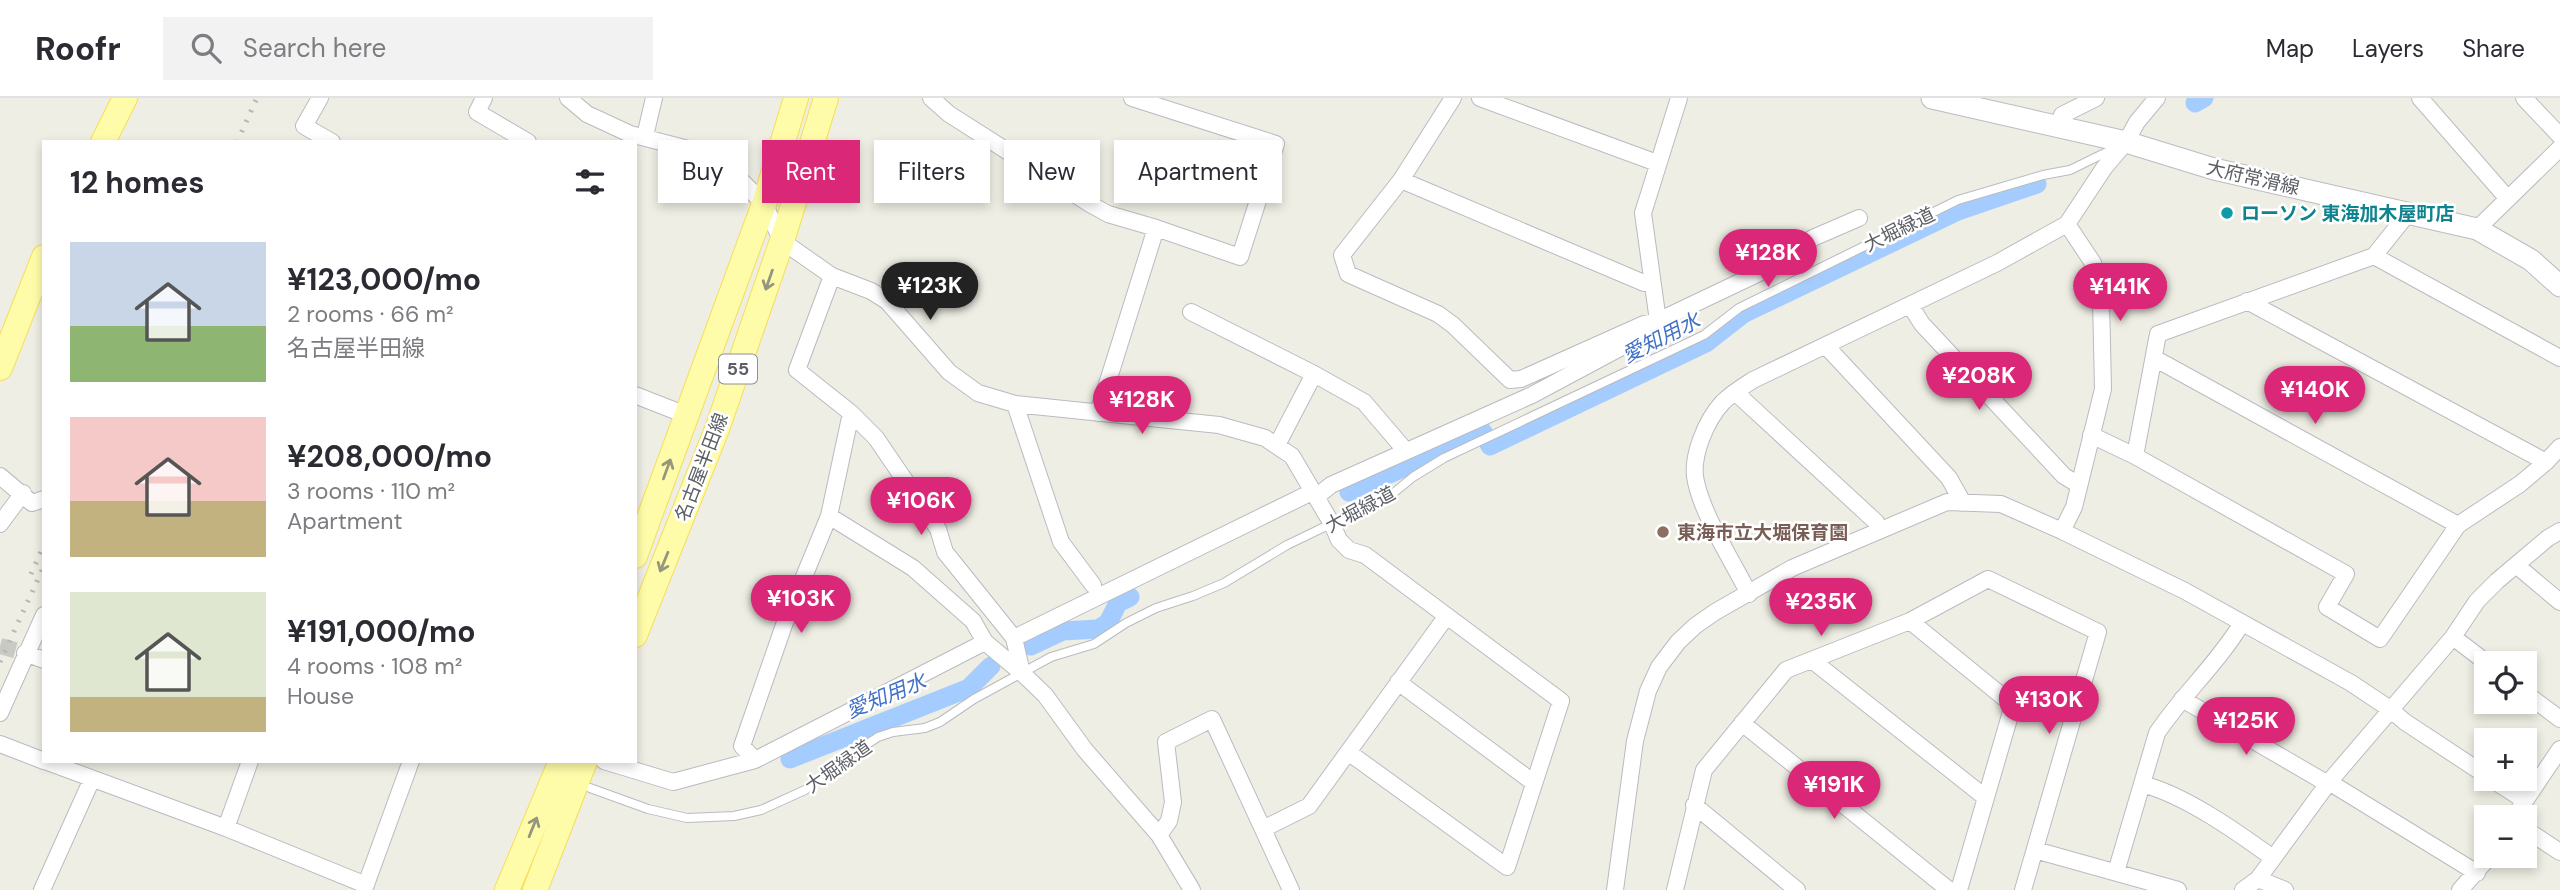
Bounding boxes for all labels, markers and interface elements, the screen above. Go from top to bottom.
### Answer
search box [163,17,653,80]
text: Roofr [35,27,121,70]
icon: search [187,29,225,67]
text: Search here [243,31,386,65]
text: Map [2266,33,2314,64]
text: Layers [2352,33,2424,64]
text: Share [2462,33,2525,64]
chip: Buy [658,140,748,203]
chip: Rent [762,140,860,203]
chip: Filters [874,140,990,203]
chip: New [1004,140,1100,203]
chip: Apartment [1114,140,1282,203]
street label: 大府常滑線 [2204,155,2302,200]
text: 12 homes [70,163,204,202]
icon: filters [571,163,609,201]
place label: ローソン 東海加木屋町店 [2241,201,2454,226]
street label: 大堀緑道 [1860,202,1939,257]
marker: ローソン 東海加木屋町店 [2219,205,2235,221]
pin: ¥128K [1719,230,1817,289]
text: ¥128K [1735,237,1801,267]
text: ¥123,000/mo [287,260,481,299]
pin: ¥123K [881,262,979,322]
pin: ¥141K [2071,264,2169,323]
one-way arrow [762,268,774,290]
icon: home [126,270,210,354]
text: ¥123K [897,270,963,300]
text: ¥141K [2089,271,2151,301]
text: 2 rooms · 66 m² [287,299,454,329]
water label: 愛知用水 [1617,306,1707,370]
text: 名古屋半田線 [287,333,425,363]
pin: ¥208K [1930,352,2028,412]
road number: 55 [719,354,757,384]
text: ¥208K [1942,360,2016,390]
pin: ¥140K [2266,366,2364,426]
text: ¥140K [2280,374,2350,404]
pin: ¥128K [1093,376,1191,436]
text: ¥128K [1109,384,1175,414]
street label: 名古屋半田線 [669,409,734,525]
text: ¥208,000/mo [287,437,492,476]
icon: home [126,445,210,529]
one-way arrow [661,459,674,481]
text: 3 rooms · 110 m² [287,476,455,506]
pin: ¥106K [872,478,970,537]
street label: 大堀緑道 [1321,481,1400,538]
text: ¥106K [886,485,956,515]
text: Apartment [287,506,402,536]
place label: 東海市立大堀保育園 [1677,520,1848,545]
marker: 東海市立大堀保育園 [1655,524,1671,540]
one-way arrow [657,551,670,572]
pin: ¥103K [752,575,850,635]
pin: ¥235K [1772,578,1870,638]
text: ¥103K [767,583,835,613]
text: ¥235K [1785,586,1857,616]
text: ¥191,000/mo [287,612,475,651]
icon: home [126,620,210,704]
text: 4 rooms · 108 m² [287,651,462,681]
map controls [2474,651,2537,868]
button: locate [2474,651,2537,714]
water label: 愛知用水 [842,667,932,725]
pin: ¥130K [2000,676,2098,736]
text: House [287,681,354,711]
text: ¥130K [2015,684,2083,714]
pin: ¥125K [2197,698,2295,757]
text: ¥125K [2213,705,2279,735]
button: + [2474,728,2537,791]
street label: 大堀緑道 [800,734,877,798]
pin: ¥191K [1785,762,1883,821]
text: ¥191K [1803,769,1865,799]
button: − [2474,805,2537,868]
one-way arrow [527,816,540,838]

